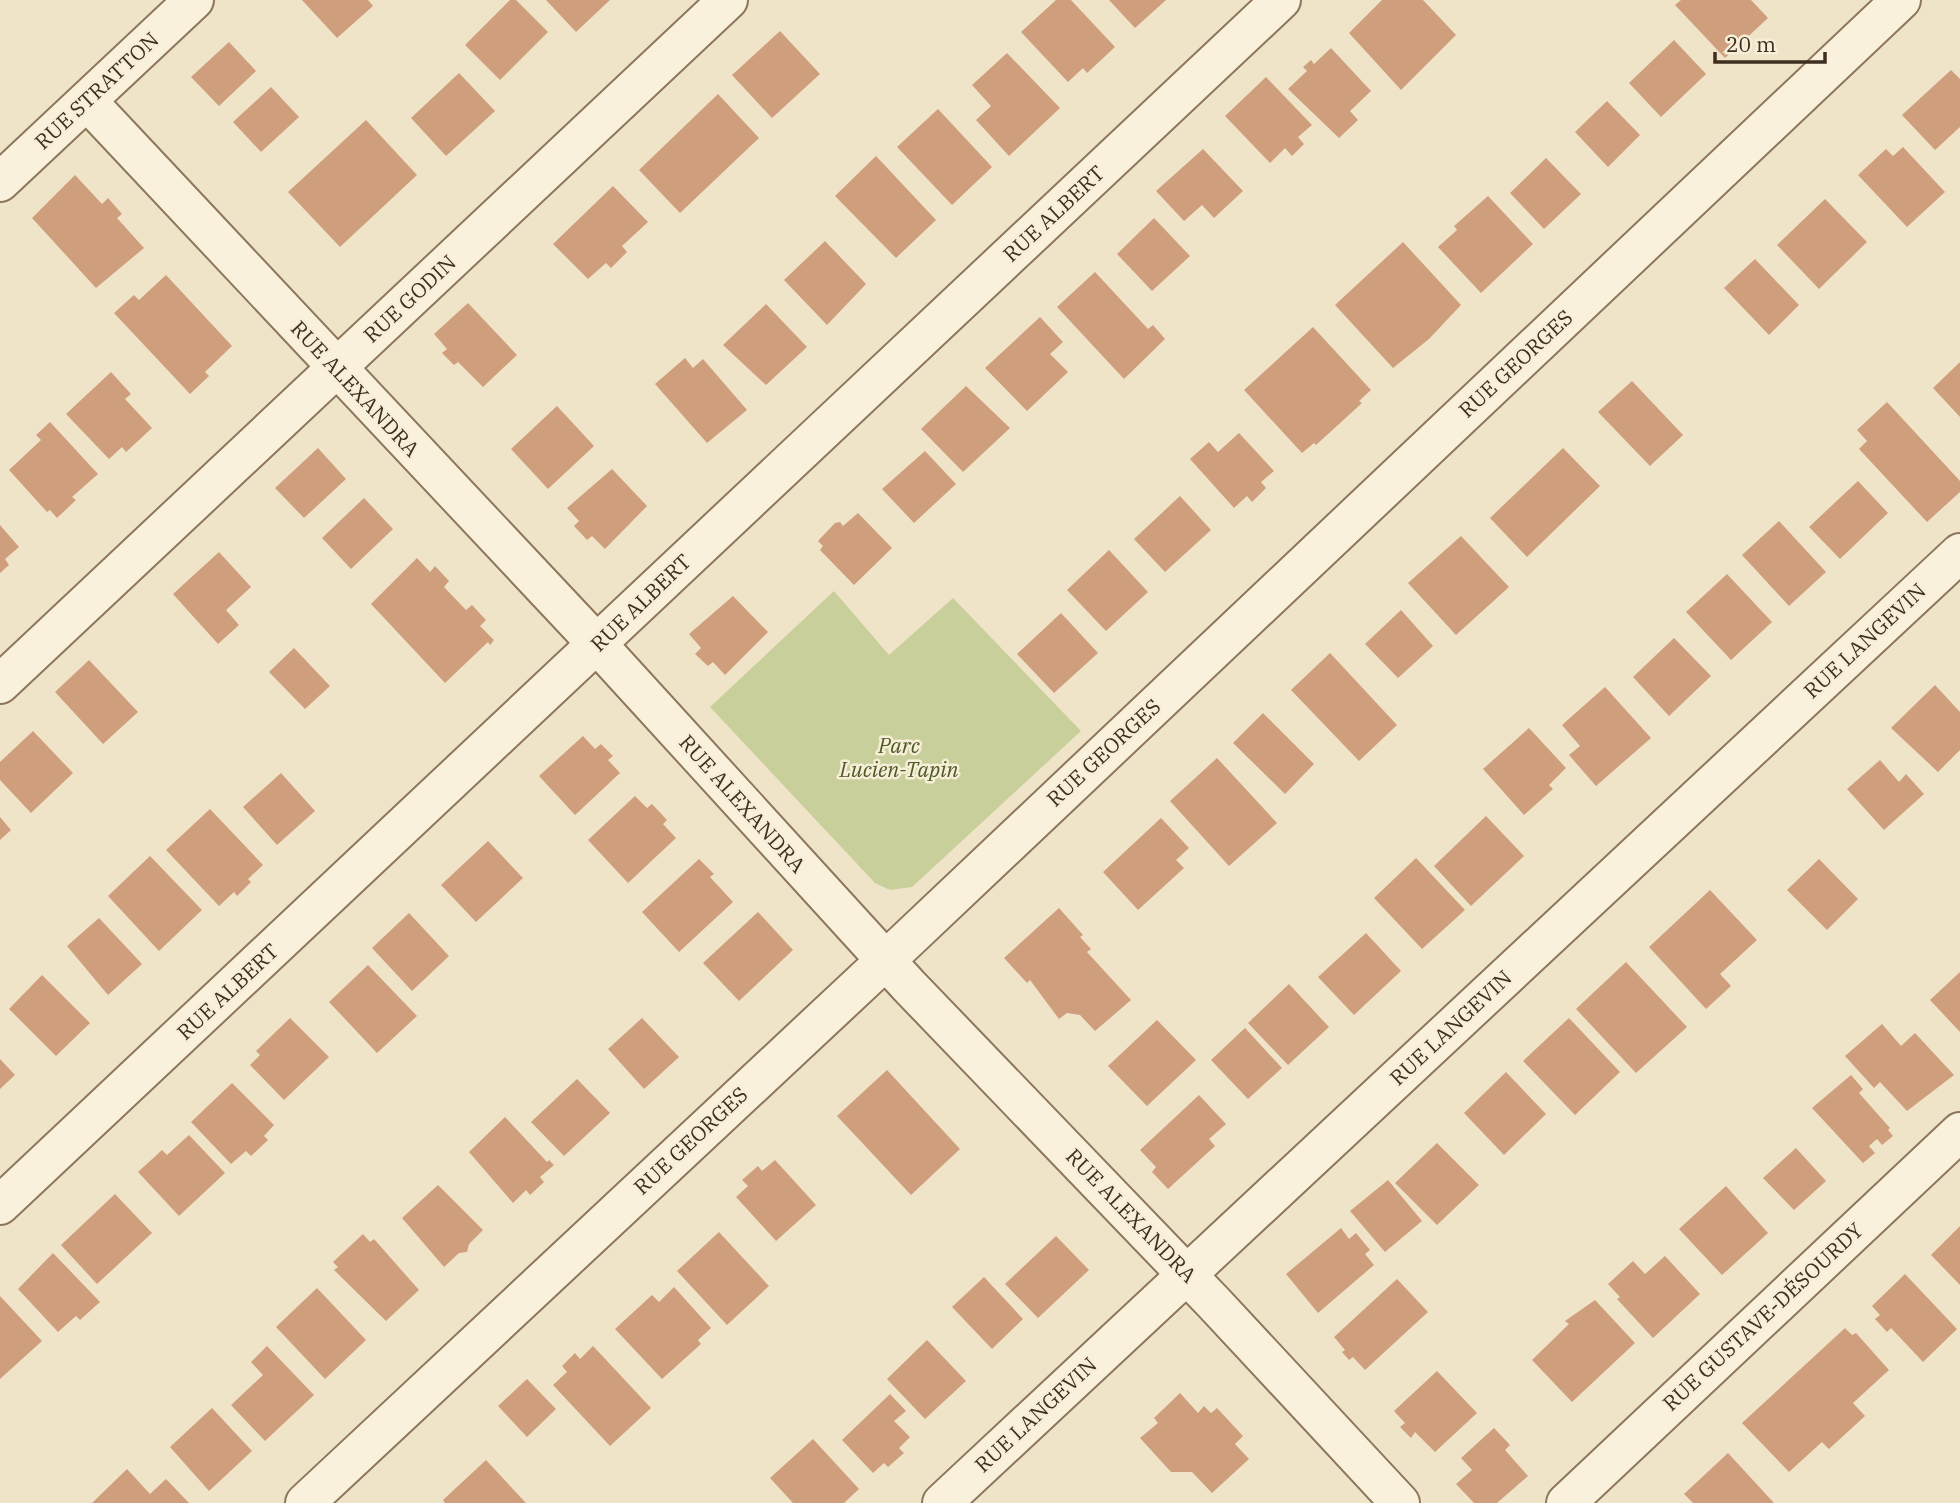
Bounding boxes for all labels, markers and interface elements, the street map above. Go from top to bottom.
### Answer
scale bar [1715,21,1825,65]
street label: RUE STRATTON [28,25,164,155]
text: 20 m [1726,30,1776,58]
street label: RUE ALBERT [996,159,1110,268]
street label: RUE GODIN [357,248,462,348]
street label: RUE GEORGES [1452,303,1578,423]
street label: RUE ALEXANDRA [285,314,427,463]
street label: RUE ALBERT [584,547,697,657]
street label: RUE LANGEVIN [1797,576,1931,704]
street label: RUE GEORGES [1040,692,1166,812]
street label: RUE ALEXANDRA [673,728,813,879]
park label: Parc Lucien-Tapin [839,731,959,783]
street label: RUE ALBERT [170,937,284,1046]
street label: RUE LANGEVIN [1383,963,1517,1091]
street label: RUE GEORGES [627,1080,753,1200]
street label: RUE ALEXANDRA [1060,1142,1204,1289]
street label: RUE GUSTAVE-DÉSOURDY [1656,1216,1868,1417]
street label: RUE LANGEVIN [968,1350,1102,1478]

